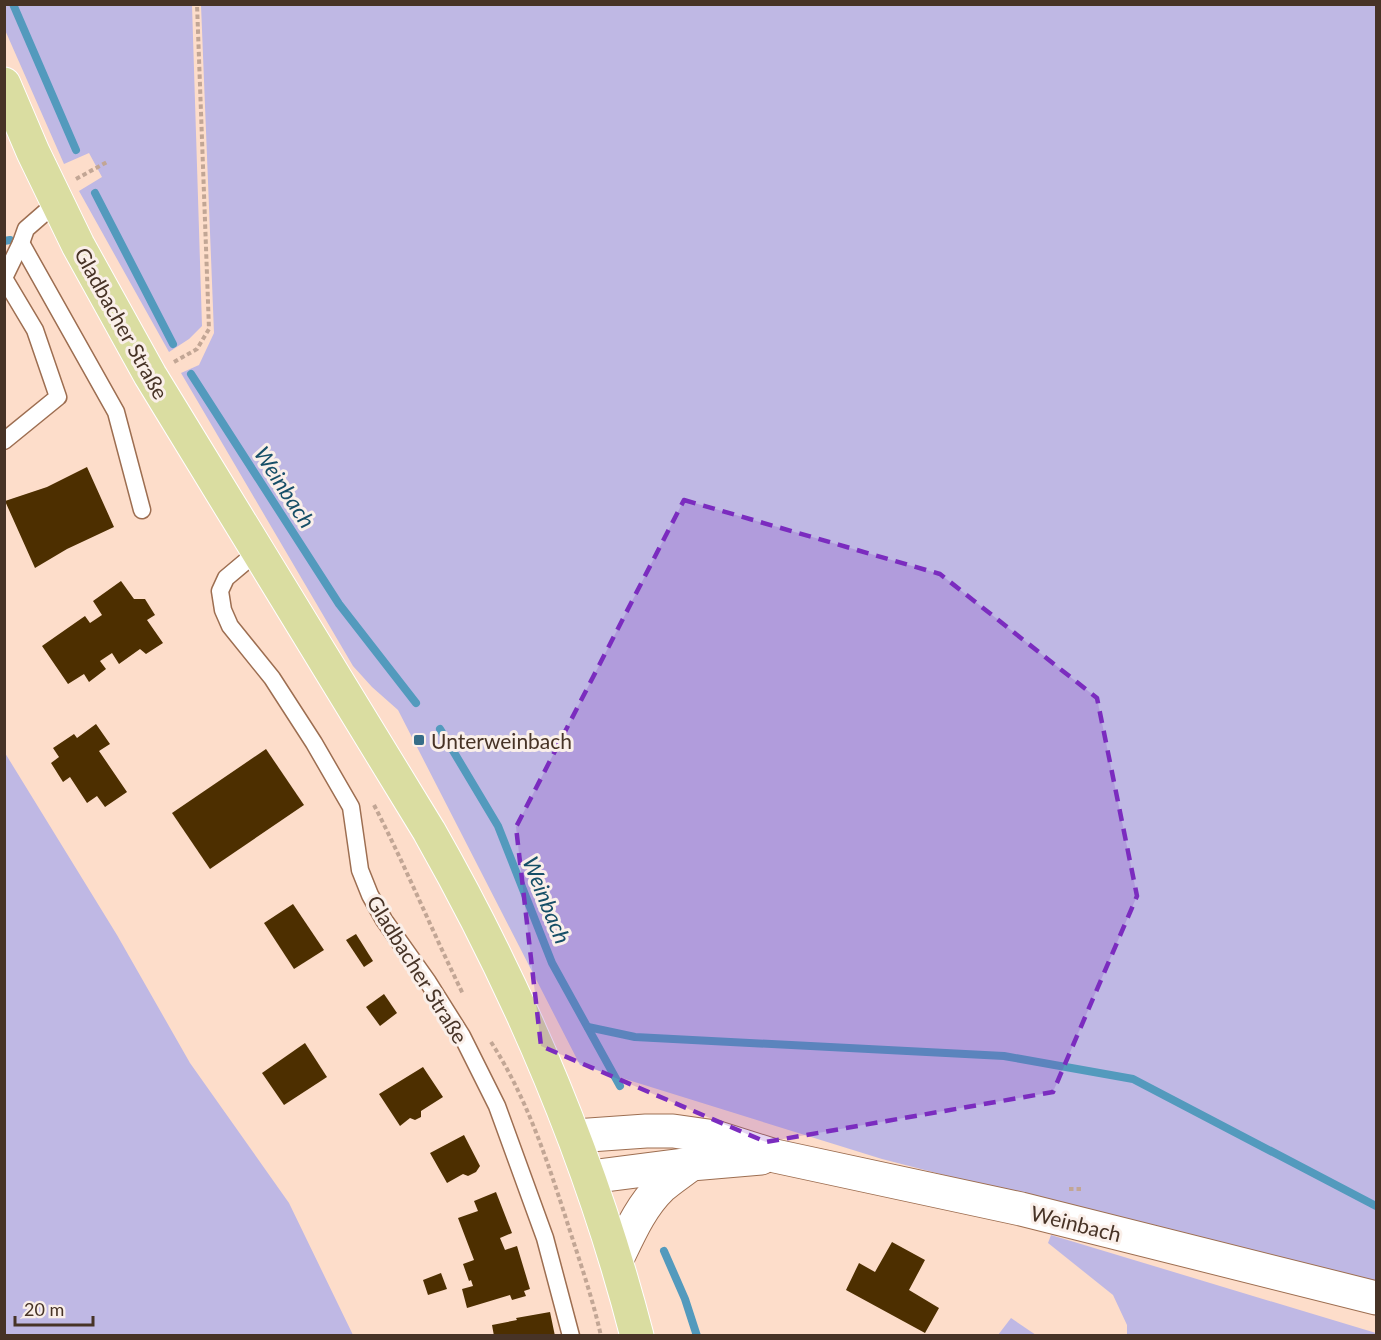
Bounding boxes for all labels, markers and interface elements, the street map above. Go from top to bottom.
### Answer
street label: Gladbacher Straße [70,243,174,403]
water label: Weinbach [249,441,321,533]
place label: Unterweinbach [431,728,572,753]
marker: Unterweinbach [412,733,426,747]
water label: Weinbach [517,852,577,948]
street label: Gladbacher Straße [362,890,474,1048]
street label: Weinbach [1028,1200,1124,1246]
scale bar [15,1289,93,1327]
text: 20 m [24,1298,64,1320]

